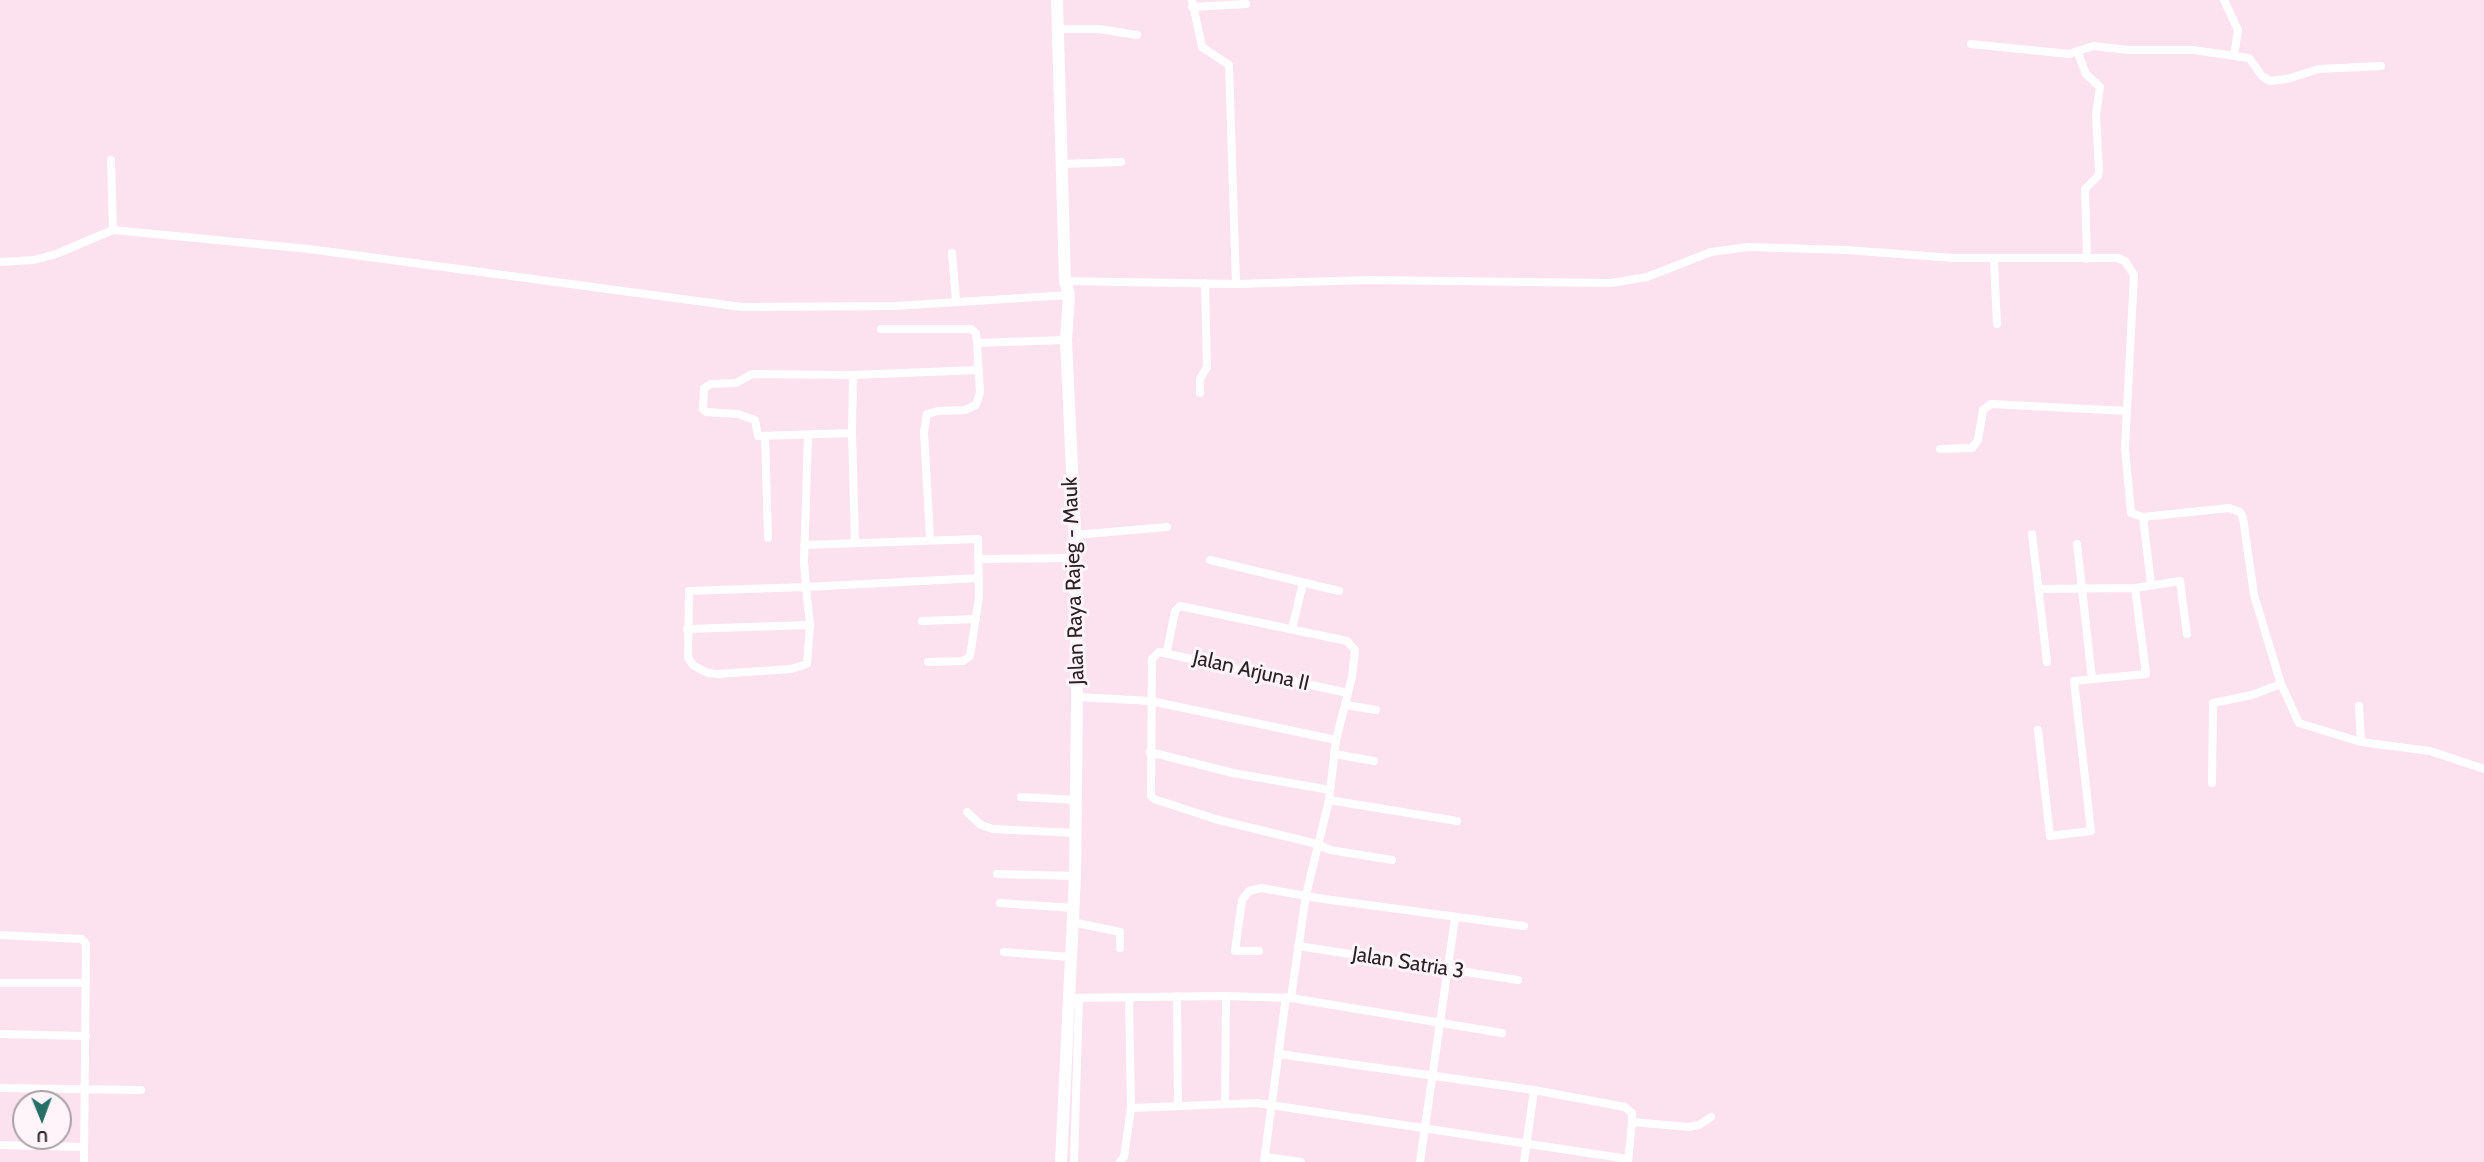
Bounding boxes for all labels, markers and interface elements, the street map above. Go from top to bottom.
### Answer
street label: Jalan Raya Rajeg - Mauk [1058,476,1090,686]
street label: Jalan Arjuna II [1190,645,1312,697]
street label: Jalan Satria 3 [1350,942,1466,984]
north arrow [12,1090,72,1150]
text: U [36,1127,48,1146]

